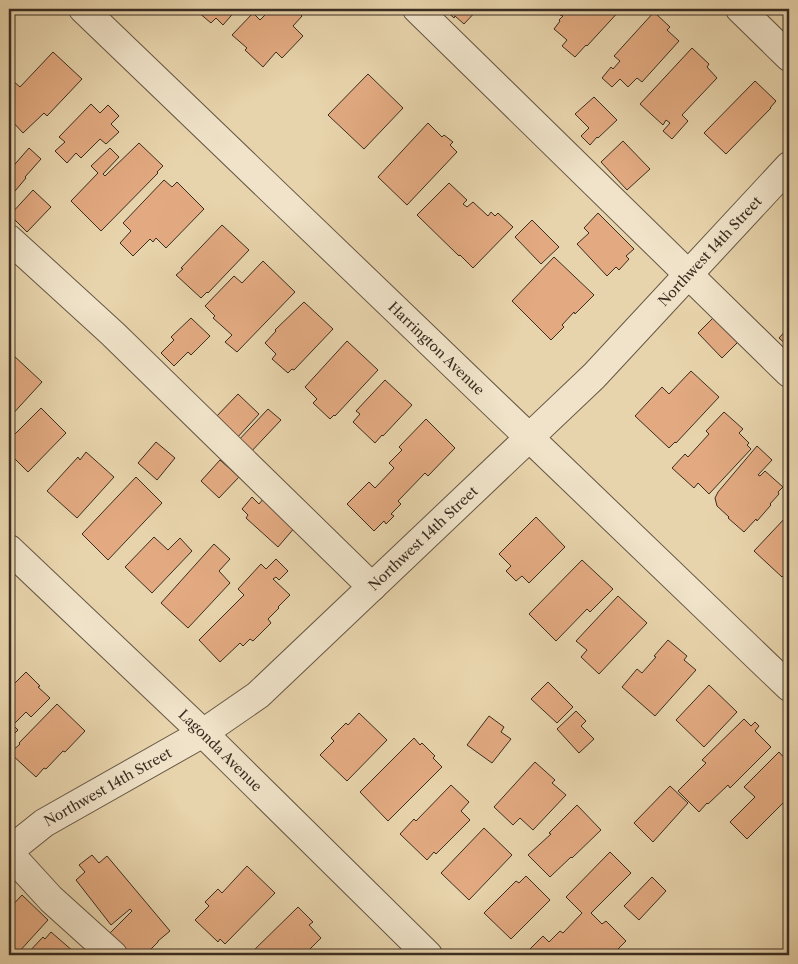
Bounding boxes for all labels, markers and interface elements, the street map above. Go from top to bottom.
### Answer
street label: Northwest 14th Street [654,192,766,310]
street label: Harrington Avenue [384,298,488,399]
street label: Northwest 14th Street [365,482,482,594]
street label: Lagonda Avenue [175,706,266,795]
street label: Northwest 14th Street [41,744,175,830]

